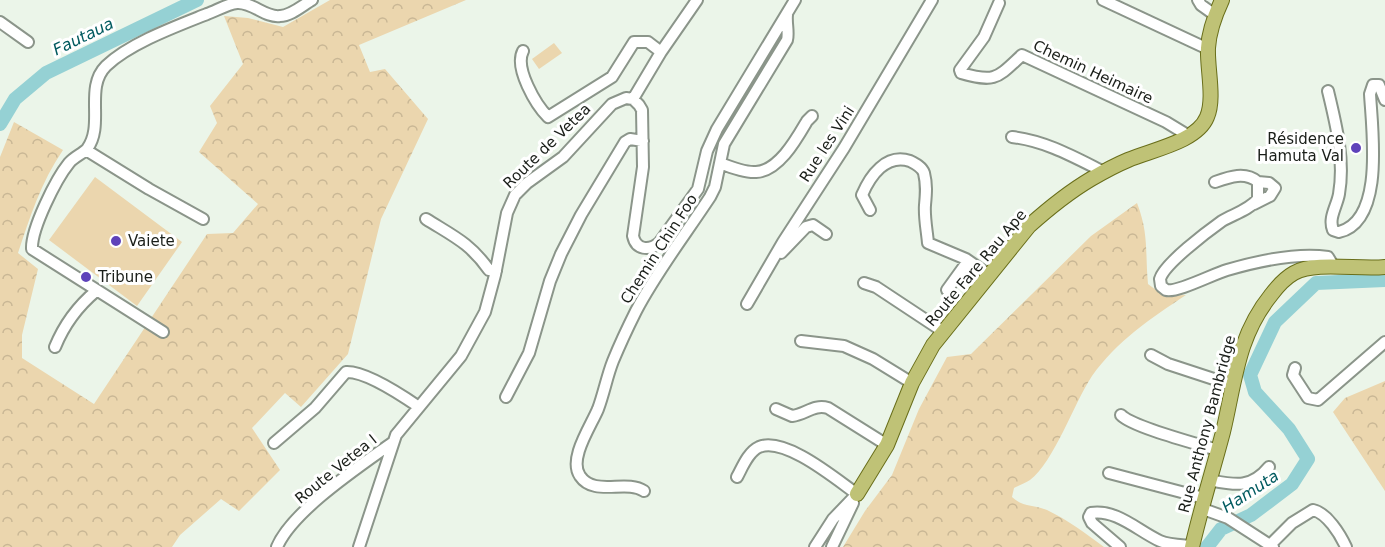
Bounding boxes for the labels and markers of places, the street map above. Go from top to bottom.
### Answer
place label: Résidence Hamuta Val [1257,130,1344,165]
marker: Résidence Hamuta Val [1349,141,1363,155]
place label: Vaiete [128,232,175,250]
marker: Vaiete [109,234,123,248]
place label: Tribune [97,268,153,286]
marker: Tribune [79,270,93,284]

